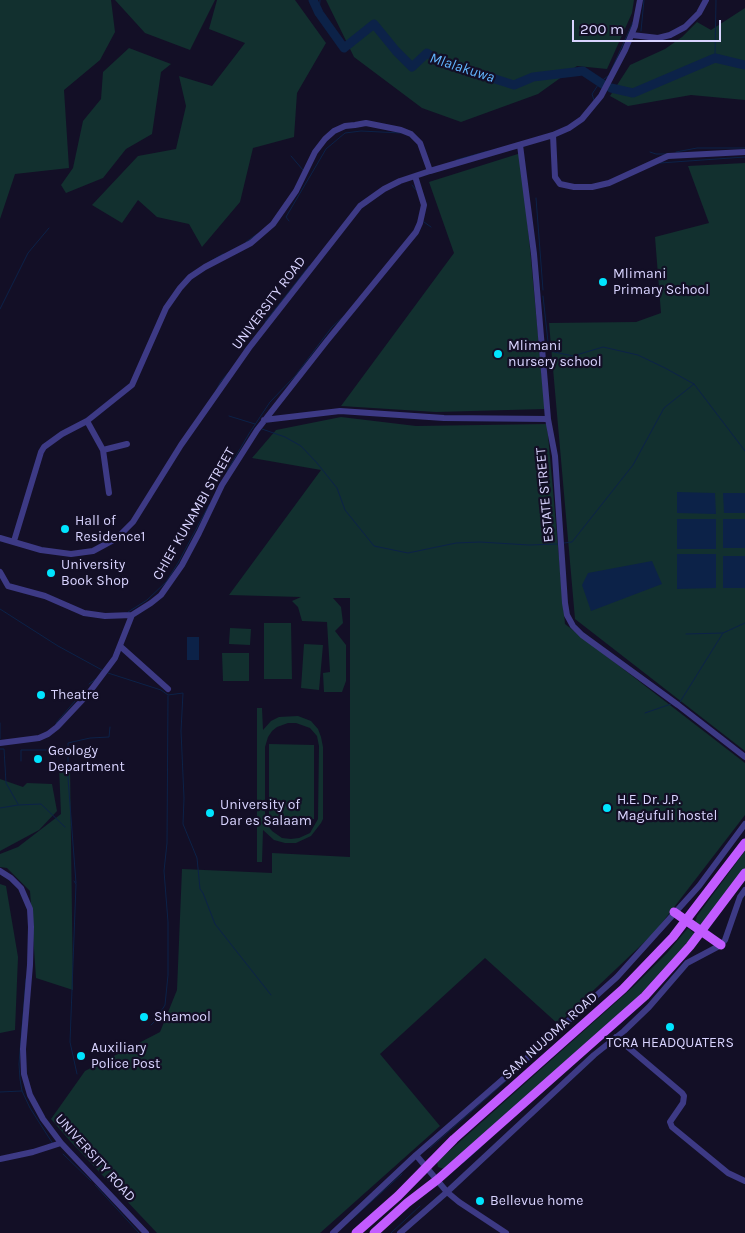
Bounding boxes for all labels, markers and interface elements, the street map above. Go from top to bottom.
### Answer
scale bar [575,10,724,42]
text: 200 m [580,20,624,38]
water label: Mlalakuwa [427,49,497,87]
street label: UNIVERSITY ROAD [229,253,309,353]
place label: Mlimani Primary School [613,266,709,298]
marker: Mlimani Primary School [597,276,609,288]
place label: Mlimani nursery school [508,338,602,371]
marker: Mlimani nursery school [492,348,504,360]
street label: CHIEF KUNAMBI STREET [149,445,239,583]
street label: ESTATE STREET [532,447,558,543]
place label: Hall of Residence1 [75,513,145,546]
marker: Hall of Residence1 [59,523,71,535]
place label: University Book Shop [61,557,129,590]
marker: University Book Shop [45,567,57,579]
place label: Theatre [51,687,99,703]
marker: Theatre [35,689,47,701]
place label: Geology Department [48,743,125,776]
marker: Geology Department [32,753,44,765]
place label: H.E. Dr. J.P. Magufuli hostel [617,792,717,824]
place label: University of Dar es Salaam [220,797,312,830]
marker: H.E. Dr. J.P. Magufuli hostel [601,802,613,814]
marker: University of Dar es Salaam [204,807,216,819]
street label: SAM NUJOMA ROAD [499,989,601,1083]
place label: Shamool [154,1009,211,1025]
marker: Shamool [138,1011,150,1023]
marker: TCRA HEADQUATERS [664,1021,676,1033]
place label: TCRA HEADQUATERS [606,1035,734,1051]
place label: Auxiliary Police Post [91,1040,160,1072]
marker: Auxiliary Police Post [75,1050,87,1062]
street label: UNIVERSITY ROAD [51,1111,139,1205]
place label: Bellevue home [490,1193,583,1209]
marker: Bellevue home [474,1195,486,1207]

